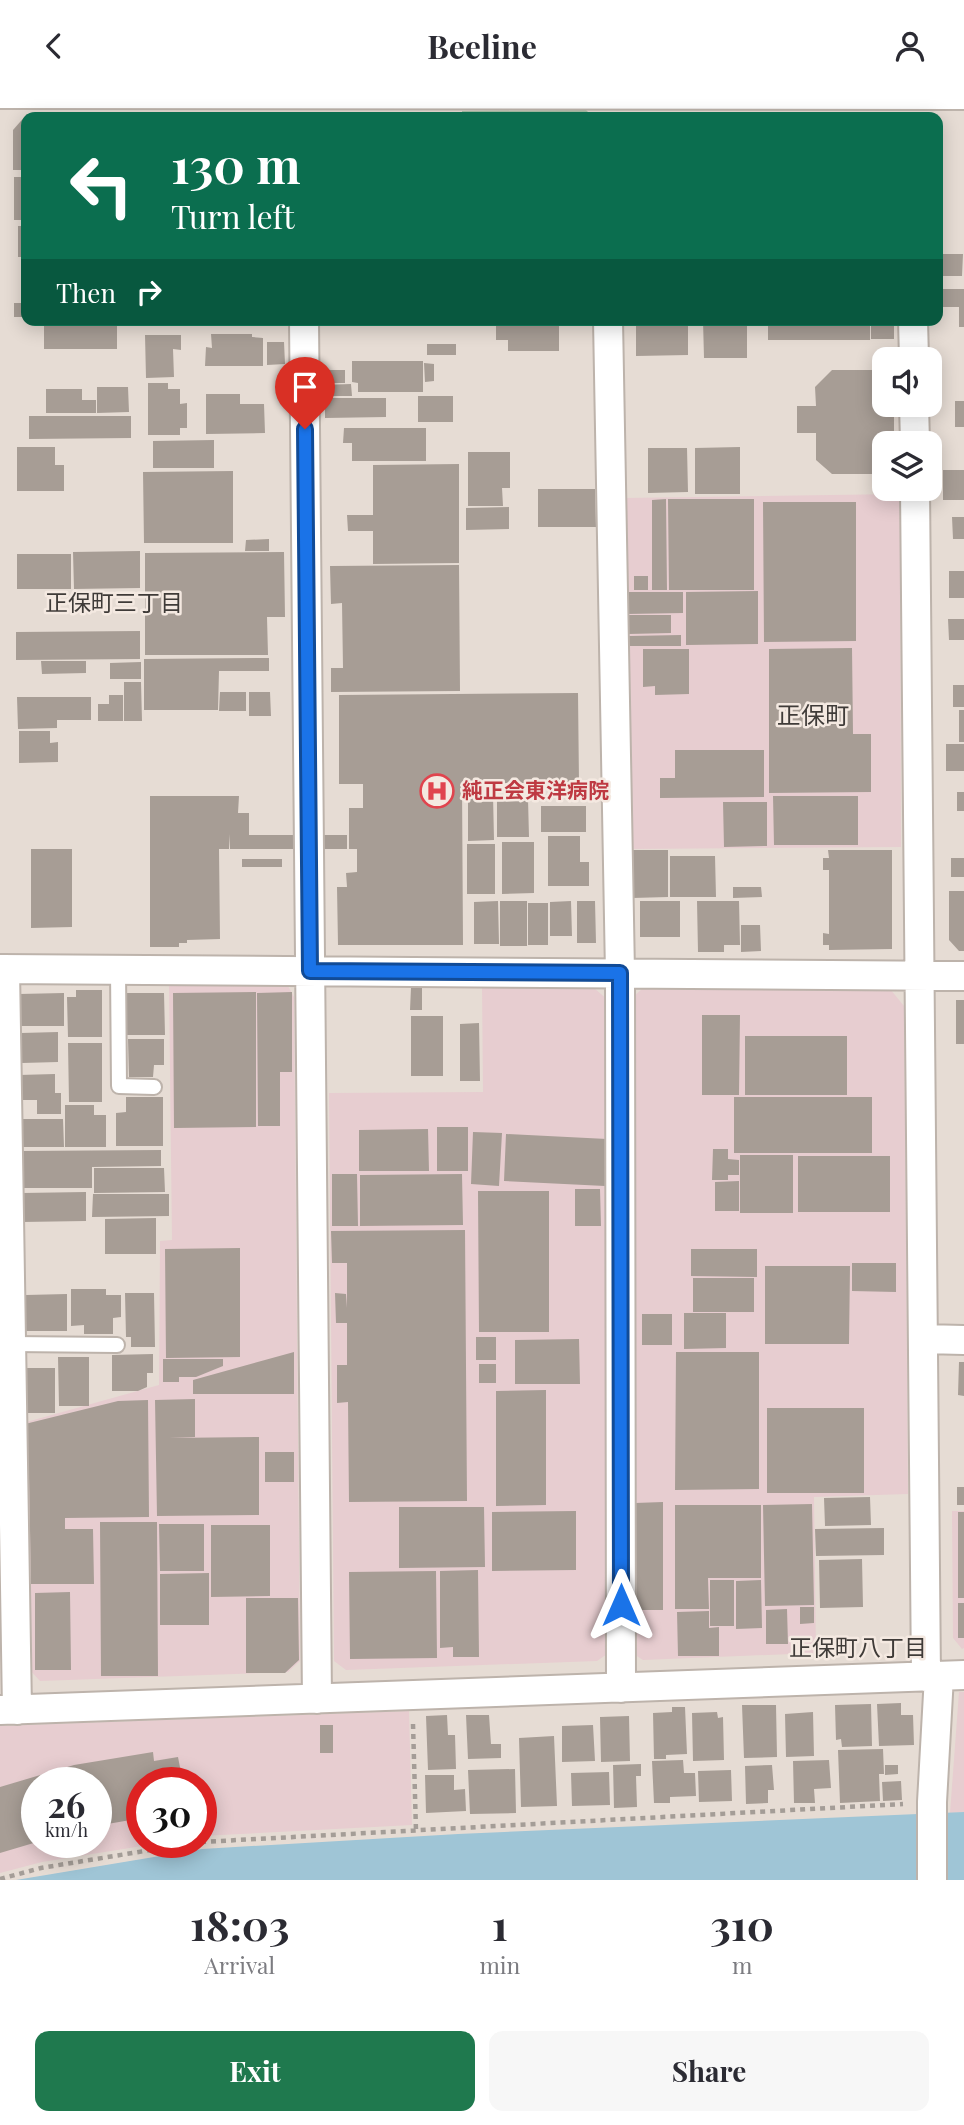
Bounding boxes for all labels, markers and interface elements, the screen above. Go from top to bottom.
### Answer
text: Beeline [427,24,537,67]
icon: back [35,27,73,65]
icon: person [891,27,929,65]
text: 130 m [171,131,301,196]
icon: left [56,140,147,231]
text: Turn left [171,194,295,237]
icon: right [130,273,168,311]
text: Then [56,275,116,310]
map controls [872,347,942,501]
button: sound [872,347,942,417]
pin [275,357,335,429]
icon: arrive [286,368,324,406]
button: layers [872,431,942,501]
district label: 正保町三丁目 [45,586,183,617]
district label: 正保町 [777,698,849,730]
hospital icon: 純正会東洋病院 [418,772,456,810]
place label: 純正会東洋病院 [462,775,609,803]
position arrow [584,1568,658,1642]
district label: 正保町八丁目 [789,1631,927,1662]
speed limit sign: 30 [126,1767,217,1858]
text: 26 [48,1780,85,1827]
text: km/h [45,1818,88,1842]
text: 18:03 [190,1896,289,1952]
text: 1 [492,1896,508,1952]
text: 310 [710,1896,774,1952]
text: Arrival [204,1949,275,1980]
text: min [479,1949,520,1980]
text: m [732,1949,752,1980]
button: Exit [35,2031,475,2111]
button: Share [489,2031,929,2111]

